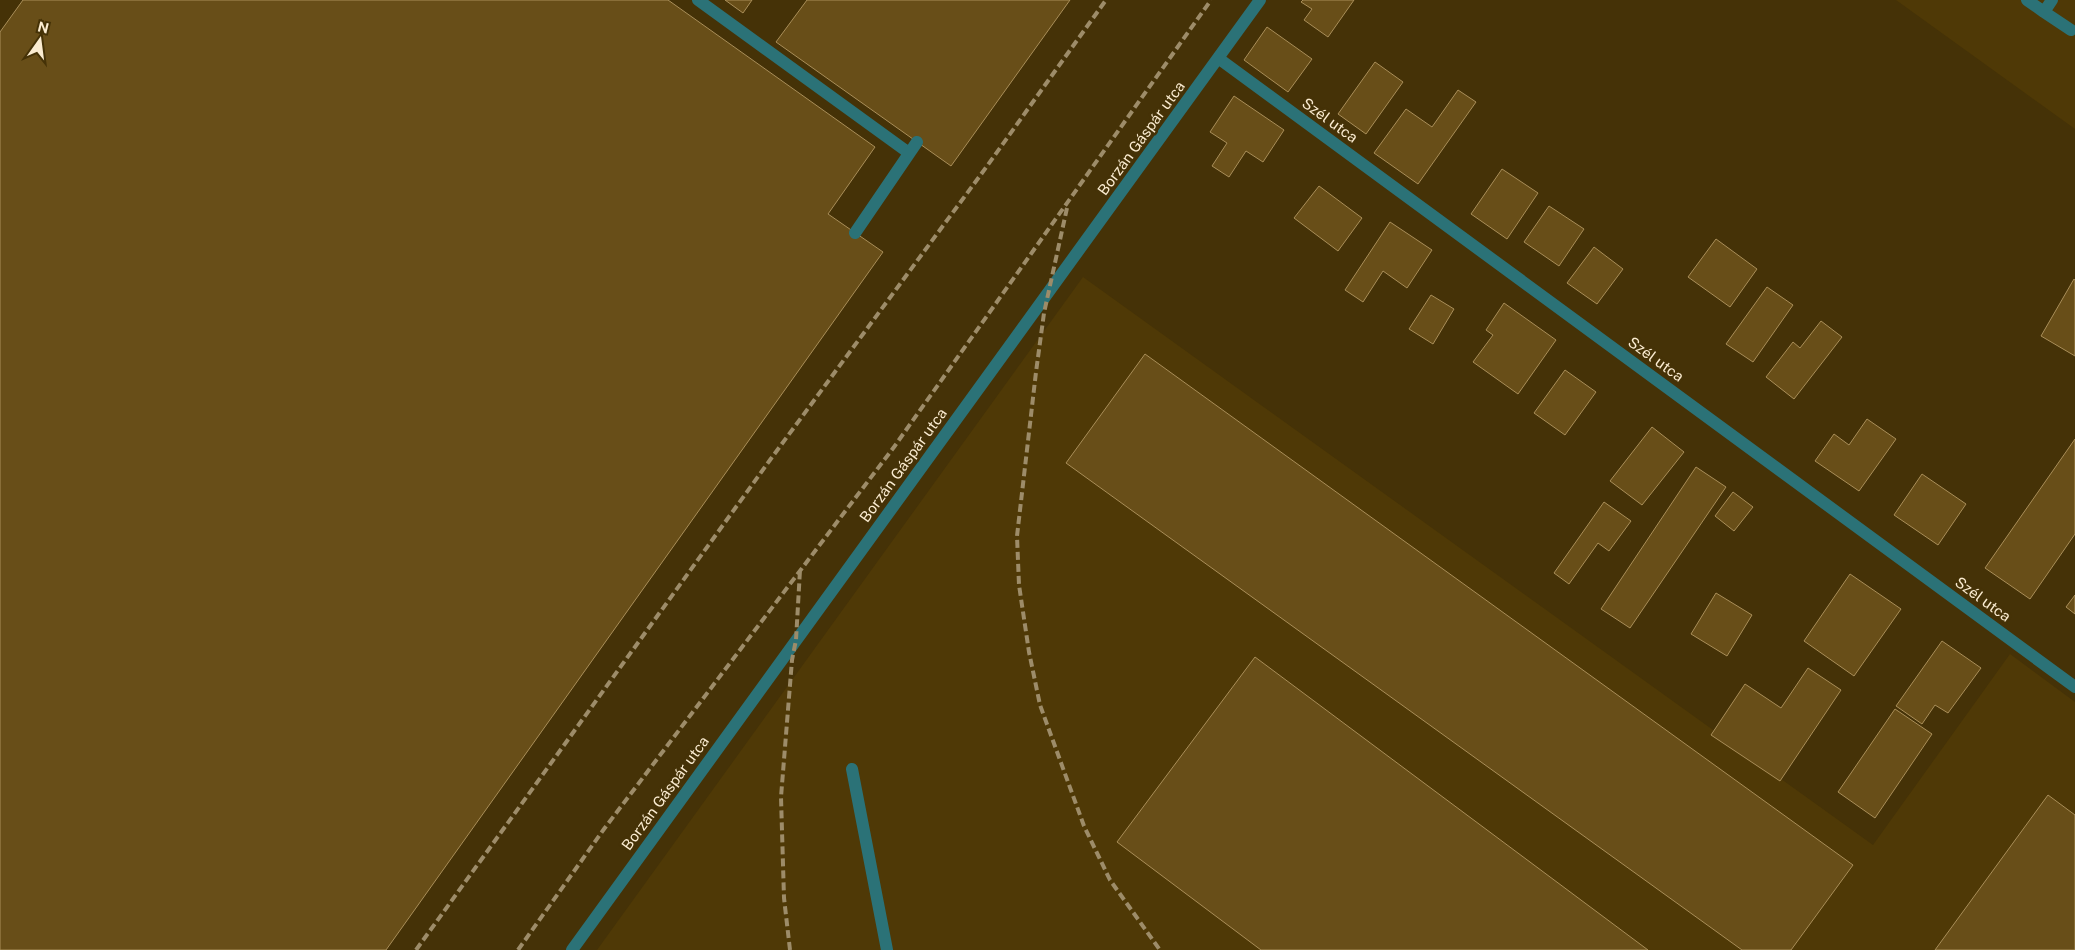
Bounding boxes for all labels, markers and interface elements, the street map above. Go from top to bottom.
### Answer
north arrow [15,15,65,65]
text: N [36,18,50,36]
street label: Borzán Gáspár utca [1094,78,1188,198]
street label: Szél utca [1299,94,1361,146]
street label: Szél utca [1625,333,1687,385]
street label: Borzán Gáspár utca [856,405,950,525]
street label: Szél utca [1952,573,2014,625]
street label: Borzán Gáspár utca [618,733,712,853]

